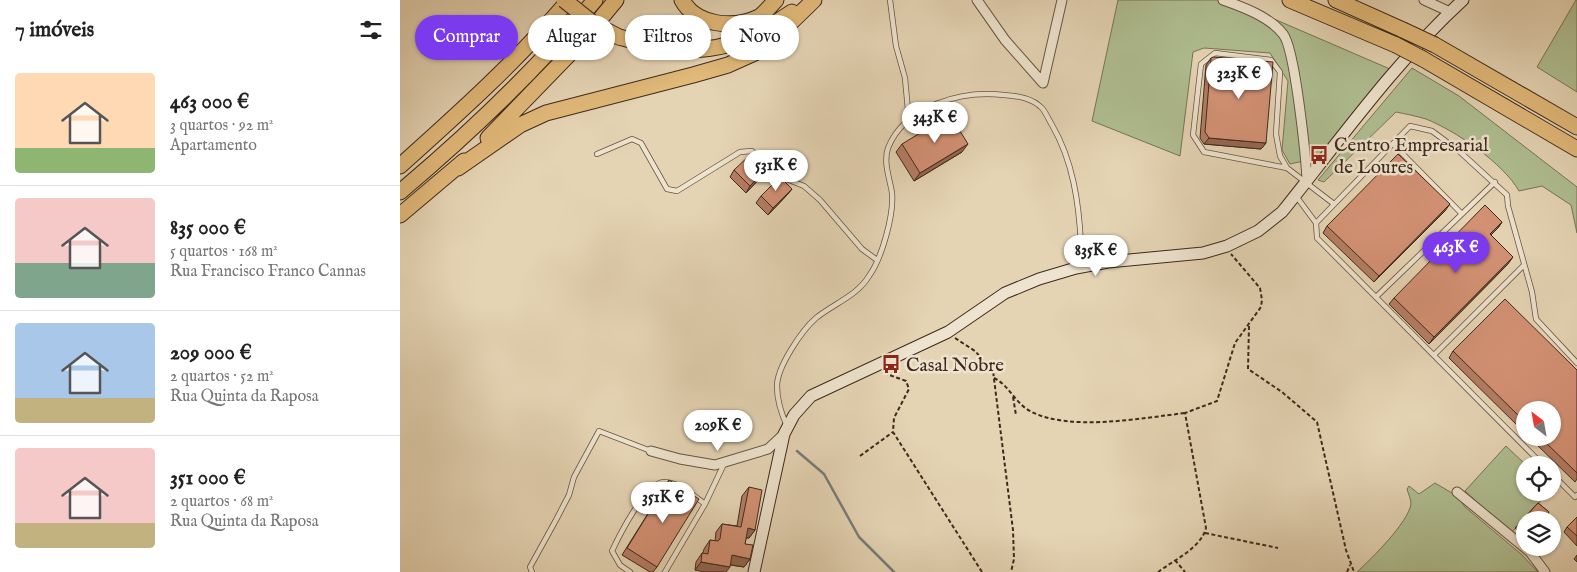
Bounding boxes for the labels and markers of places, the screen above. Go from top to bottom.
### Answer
pin: 323K € [1198,58,1280,100]
pin: 343K € [894,102,976,144]
place label: Centro Empresarial de Loures [1334,134,1489,180]
bus stop icon: Centro Empresarial de Loures [1308,144,1330,166]
pin: 531K € [735,150,817,192]
pin: 463K € [1415,232,1497,274]
pin: 835K € [1055,234,1137,277]
bus stop icon: Casal Nobre [880,353,902,375]
place label: Casal Nobre [906,354,1004,378]
pin: 209K € [677,410,759,452]
pin: 351K € [622,482,704,524]

